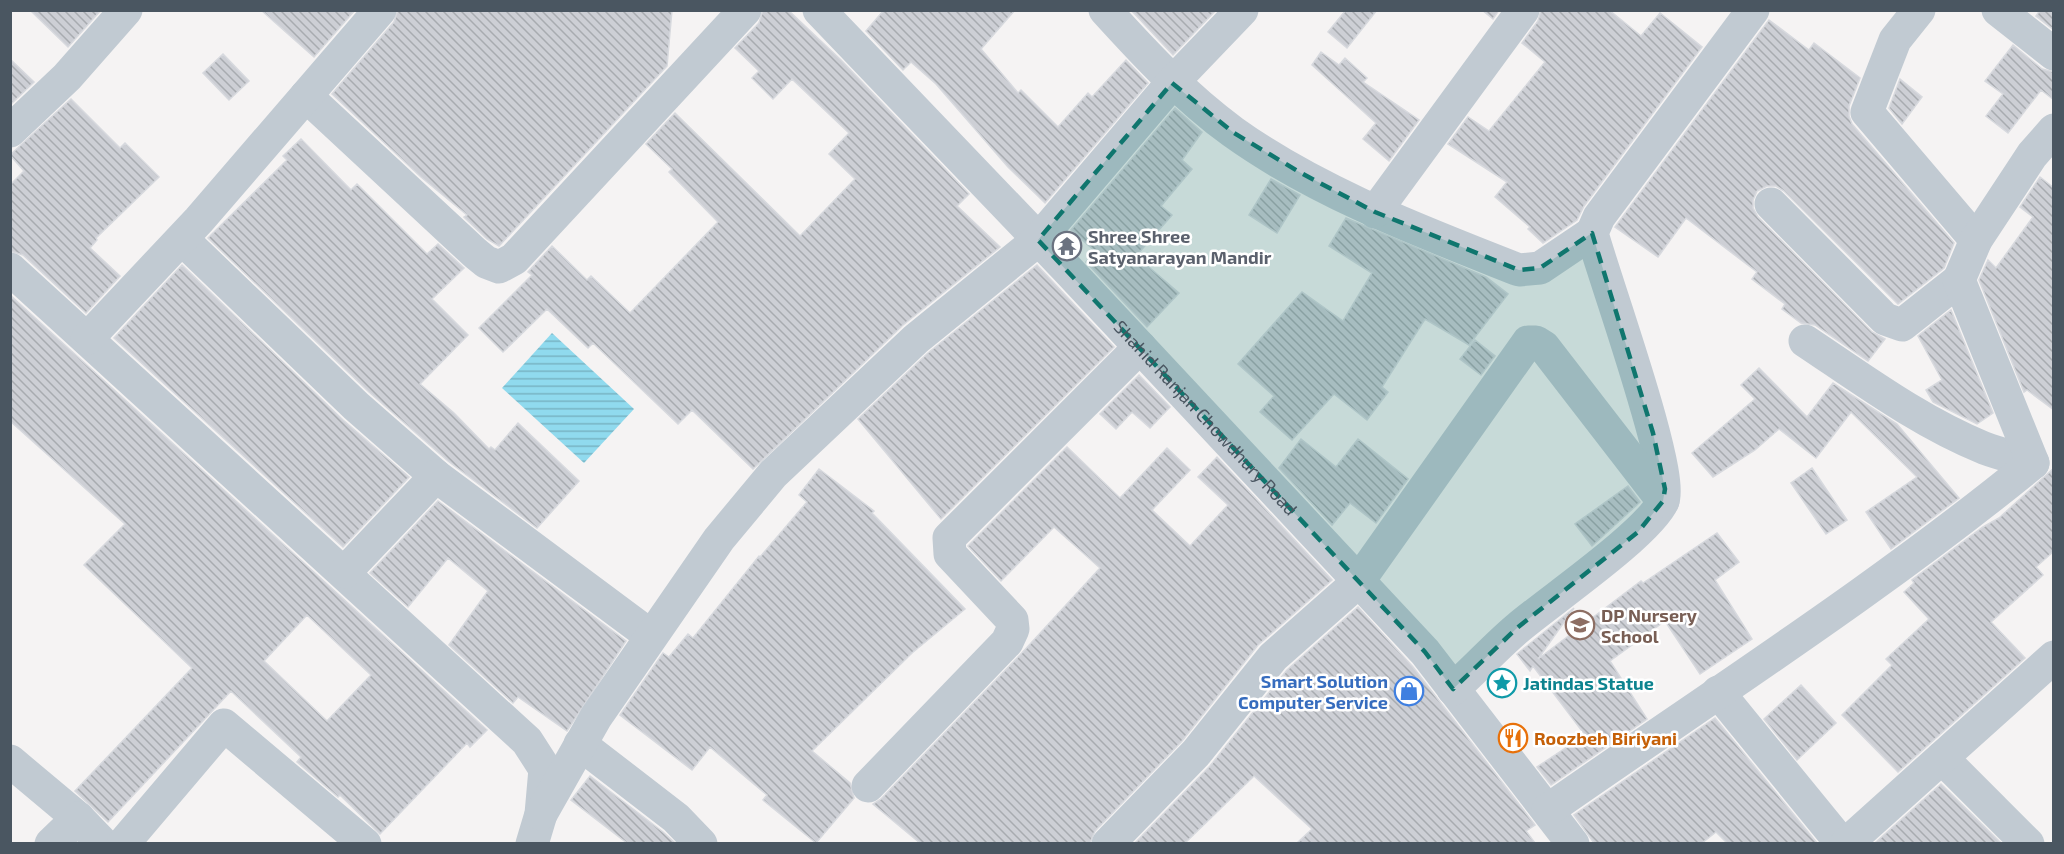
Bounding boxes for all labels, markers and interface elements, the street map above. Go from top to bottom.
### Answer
place label: Shree Shree Satyanarayan Mandir [1088,225,1272,268]
temple icon: Shree Shree Satyanarayan Mandir [1051,230,1083,262]
street label: Shahid Ranjan Chowdhury Road [1110,316,1302,520]
place label: DP Nursery School [1601,604,1698,647]
school or university icon: DP Nursery School [1564,609,1596,641]
place icon: Jatindas Statue [1486,667,1518,699]
place label: Smart Solution Computer Service [1238,670,1388,713]
place label: Jatindas Statue [1523,672,1654,694]
shop icon: Smart Solution Computer Service [1393,675,1425,707]
restaurant icon: Roozbeh Biriyani [1497,722,1529,754]
place label: Roozbeh Biriyani [1534,727,1677,749]

